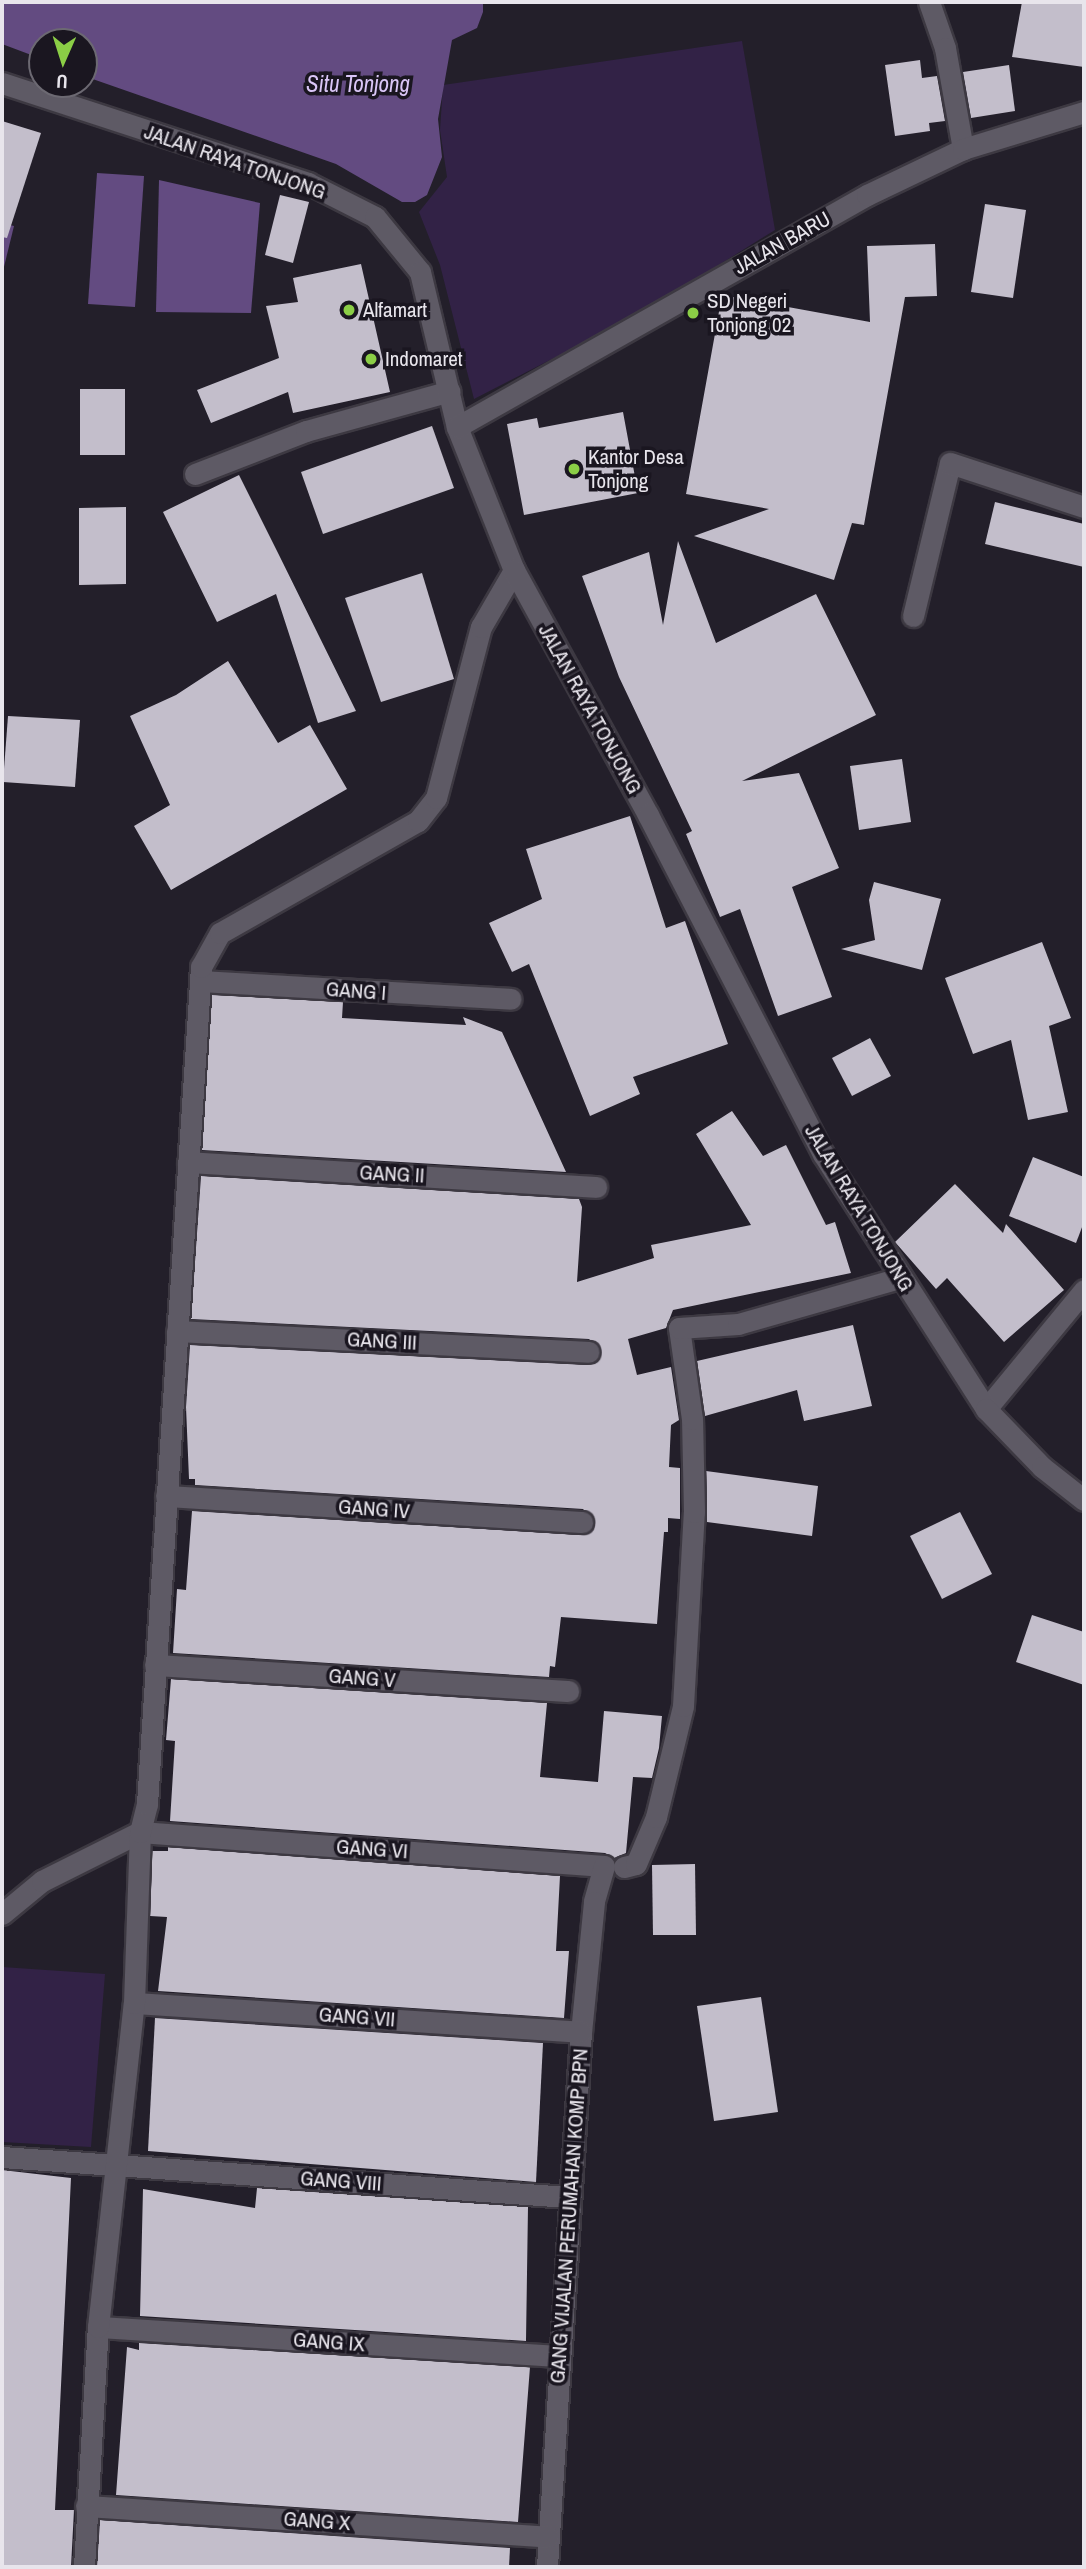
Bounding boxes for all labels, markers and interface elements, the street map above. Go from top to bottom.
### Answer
north arrow [28,28,98,98]
text: U [56,69,68,95]
water label: Situ Tonjong [306,70,410,98]
street label: JALAN RAYA TONJONG [140,119,330,205]
street label: JALAN BARU [729,206,835,280]
place label: SD Negeri Tonjong 02 [707,288,791,338]
place label: Alfamart [363,297,427,323]
marker: Alfamart [341,302,357,318]
marker: SD Negeri Tonjong 02 [685,305,701,321]
place label: Indomaret [385,346,463,372]
marker: Indomaret [363,351,379,367]
place label: Kantor Desa Tonjong [588,444,684,494]
marker: Kantor Desa Tonjong [566,461,582,477]
street label: JALAN RAYA TONJONG [533,619,647,799]
street label: GANG I [325,976,387,1006]
street label: JALAN RAYA TONJONG [799,1119,919,1297]
street label: GANG II [359,1160,425,1188]
street label: GANG III [346,1327,418,1355]
street label: GANG IV [337,1494,411,1524]
street label: GANG V [328,1663,396,1693]
street label: GANG VI [335,1834,409,1864]
street label: GANG VII [318,2002,396,2032]
street label: GANG VIJALAN PERUMAHAN KOMP BPN [545,2048,593,2384]
street label: GANG VIII [300,2166,382,2196]
street label: GANG IX [292,2327,366,2357]
street label: GANG X [283,2506,351,2536]

